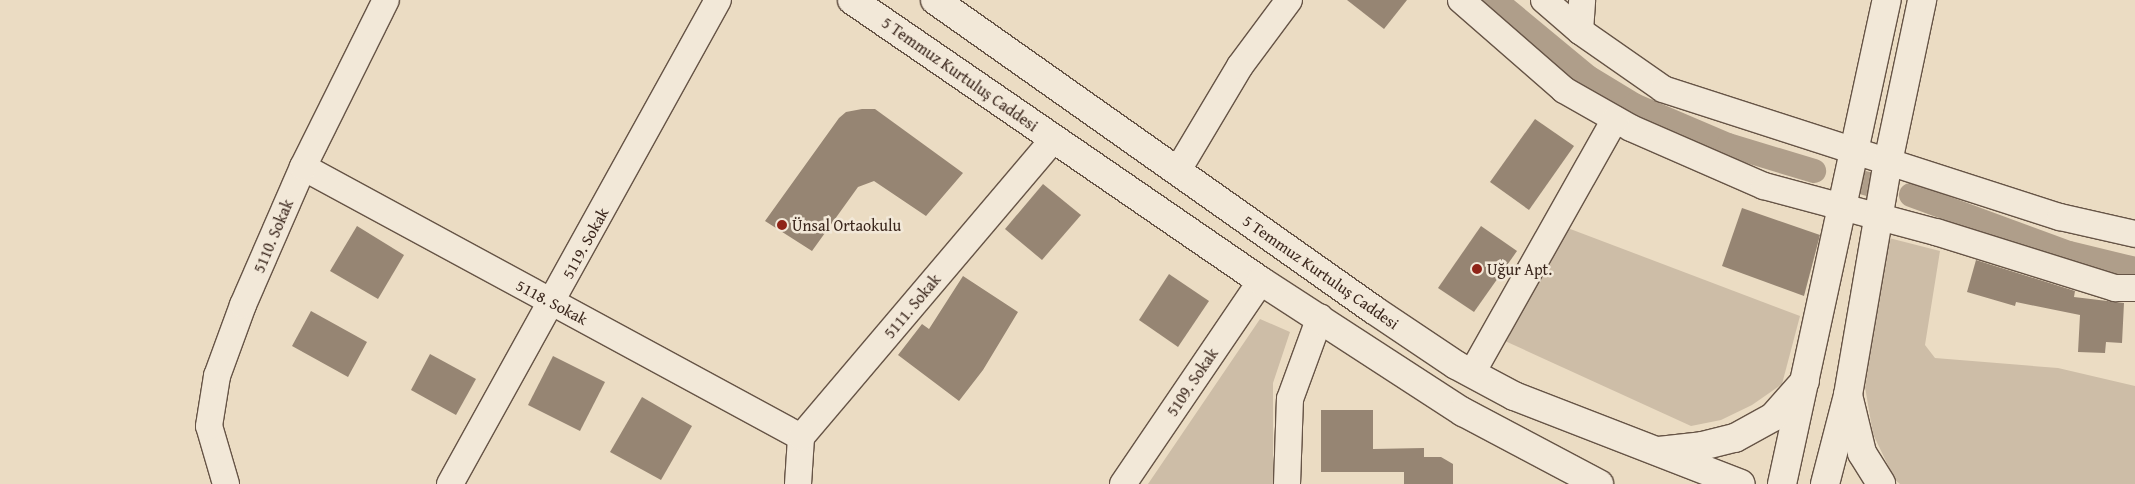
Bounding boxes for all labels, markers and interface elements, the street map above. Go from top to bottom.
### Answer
street label: 5 Temmuz Kurtuluş Caddesi [878,13,1042,135]
street label: 5110. Sokak [249,196,297,276]
street label: 5119. Sokak [558,204,612,282]
street label: 5 Temmuz Kurtuluş Caddesi [1239,211,1403,333]
place label: Ünsal Ortaokulu [792,215,901,235]
marker: Ünsal Ortaokulu [776,219,788,231]
place label: Uğur Apt. [1487,259,1552,279]
marker: Uğur Apt. [1471,263,1483,275]
street label: 5111. Sokak [880,270,944,342]
street label: 5118. Sokak [513,275,591,329]
street label: 5109. Sokak [1162,344,1222,420]

